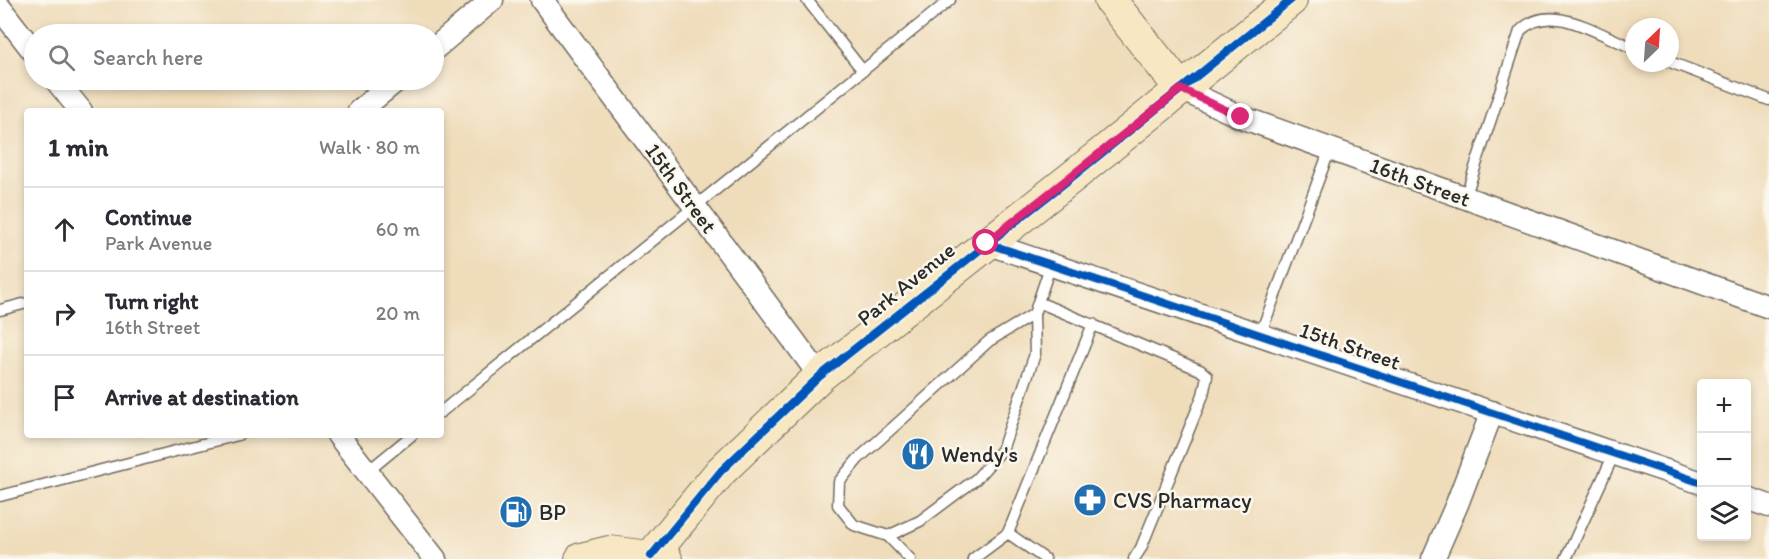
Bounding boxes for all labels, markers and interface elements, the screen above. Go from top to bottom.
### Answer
north arrow [1625,18,1679,72]
search box [24,24,444,90]
icon: search [45,41,78,74]
text: Search here [93,44,203,71]
route end [1227,103,1253,129]
text: 1 min [48,131,108,163]
text: Walk · 80 m [319,135,420,159]
street label: 15th Street [639,138,723,238]
street label: 16th Street [1366,151,1474,213]
text: Continue [105,204,192,231]
icon: ahead [48,213,81,246]
text: 60 m [376,217,420,241]
route start [972,229,998,255]
text: Park Avenue [105,231,212,255]
street label: Park Avenue [852,236,960,332]
text: Turn right [105,288,199,315]
icon: right [48,297,81,330]
text: 20 m [376,301,420,325]
text: 16th Street [105,315,200,339]
street label: 15th Street [1296,316,1404,376]
map controls [1697,379,1751,541]
button: + [1697,379,1751,433]
icon: arrive [48,381,81,414]
text: Arrive at destination [105,384,299,411]
button: − [1697,433,1751,487]
restaurant icon: Wendy's [900,436,936,472]
place label: Wendy's [941,441,1018,468]
pharmacy icon: CVS Pharmacy [1072,482,1108,518]
place label: CVS Pharmacy [1113,487,1252,514]
button: layers [1697,487,1751,541]
fuel station icon: BP [498,494,534,530]
place label: BP [539,499,566,526]

